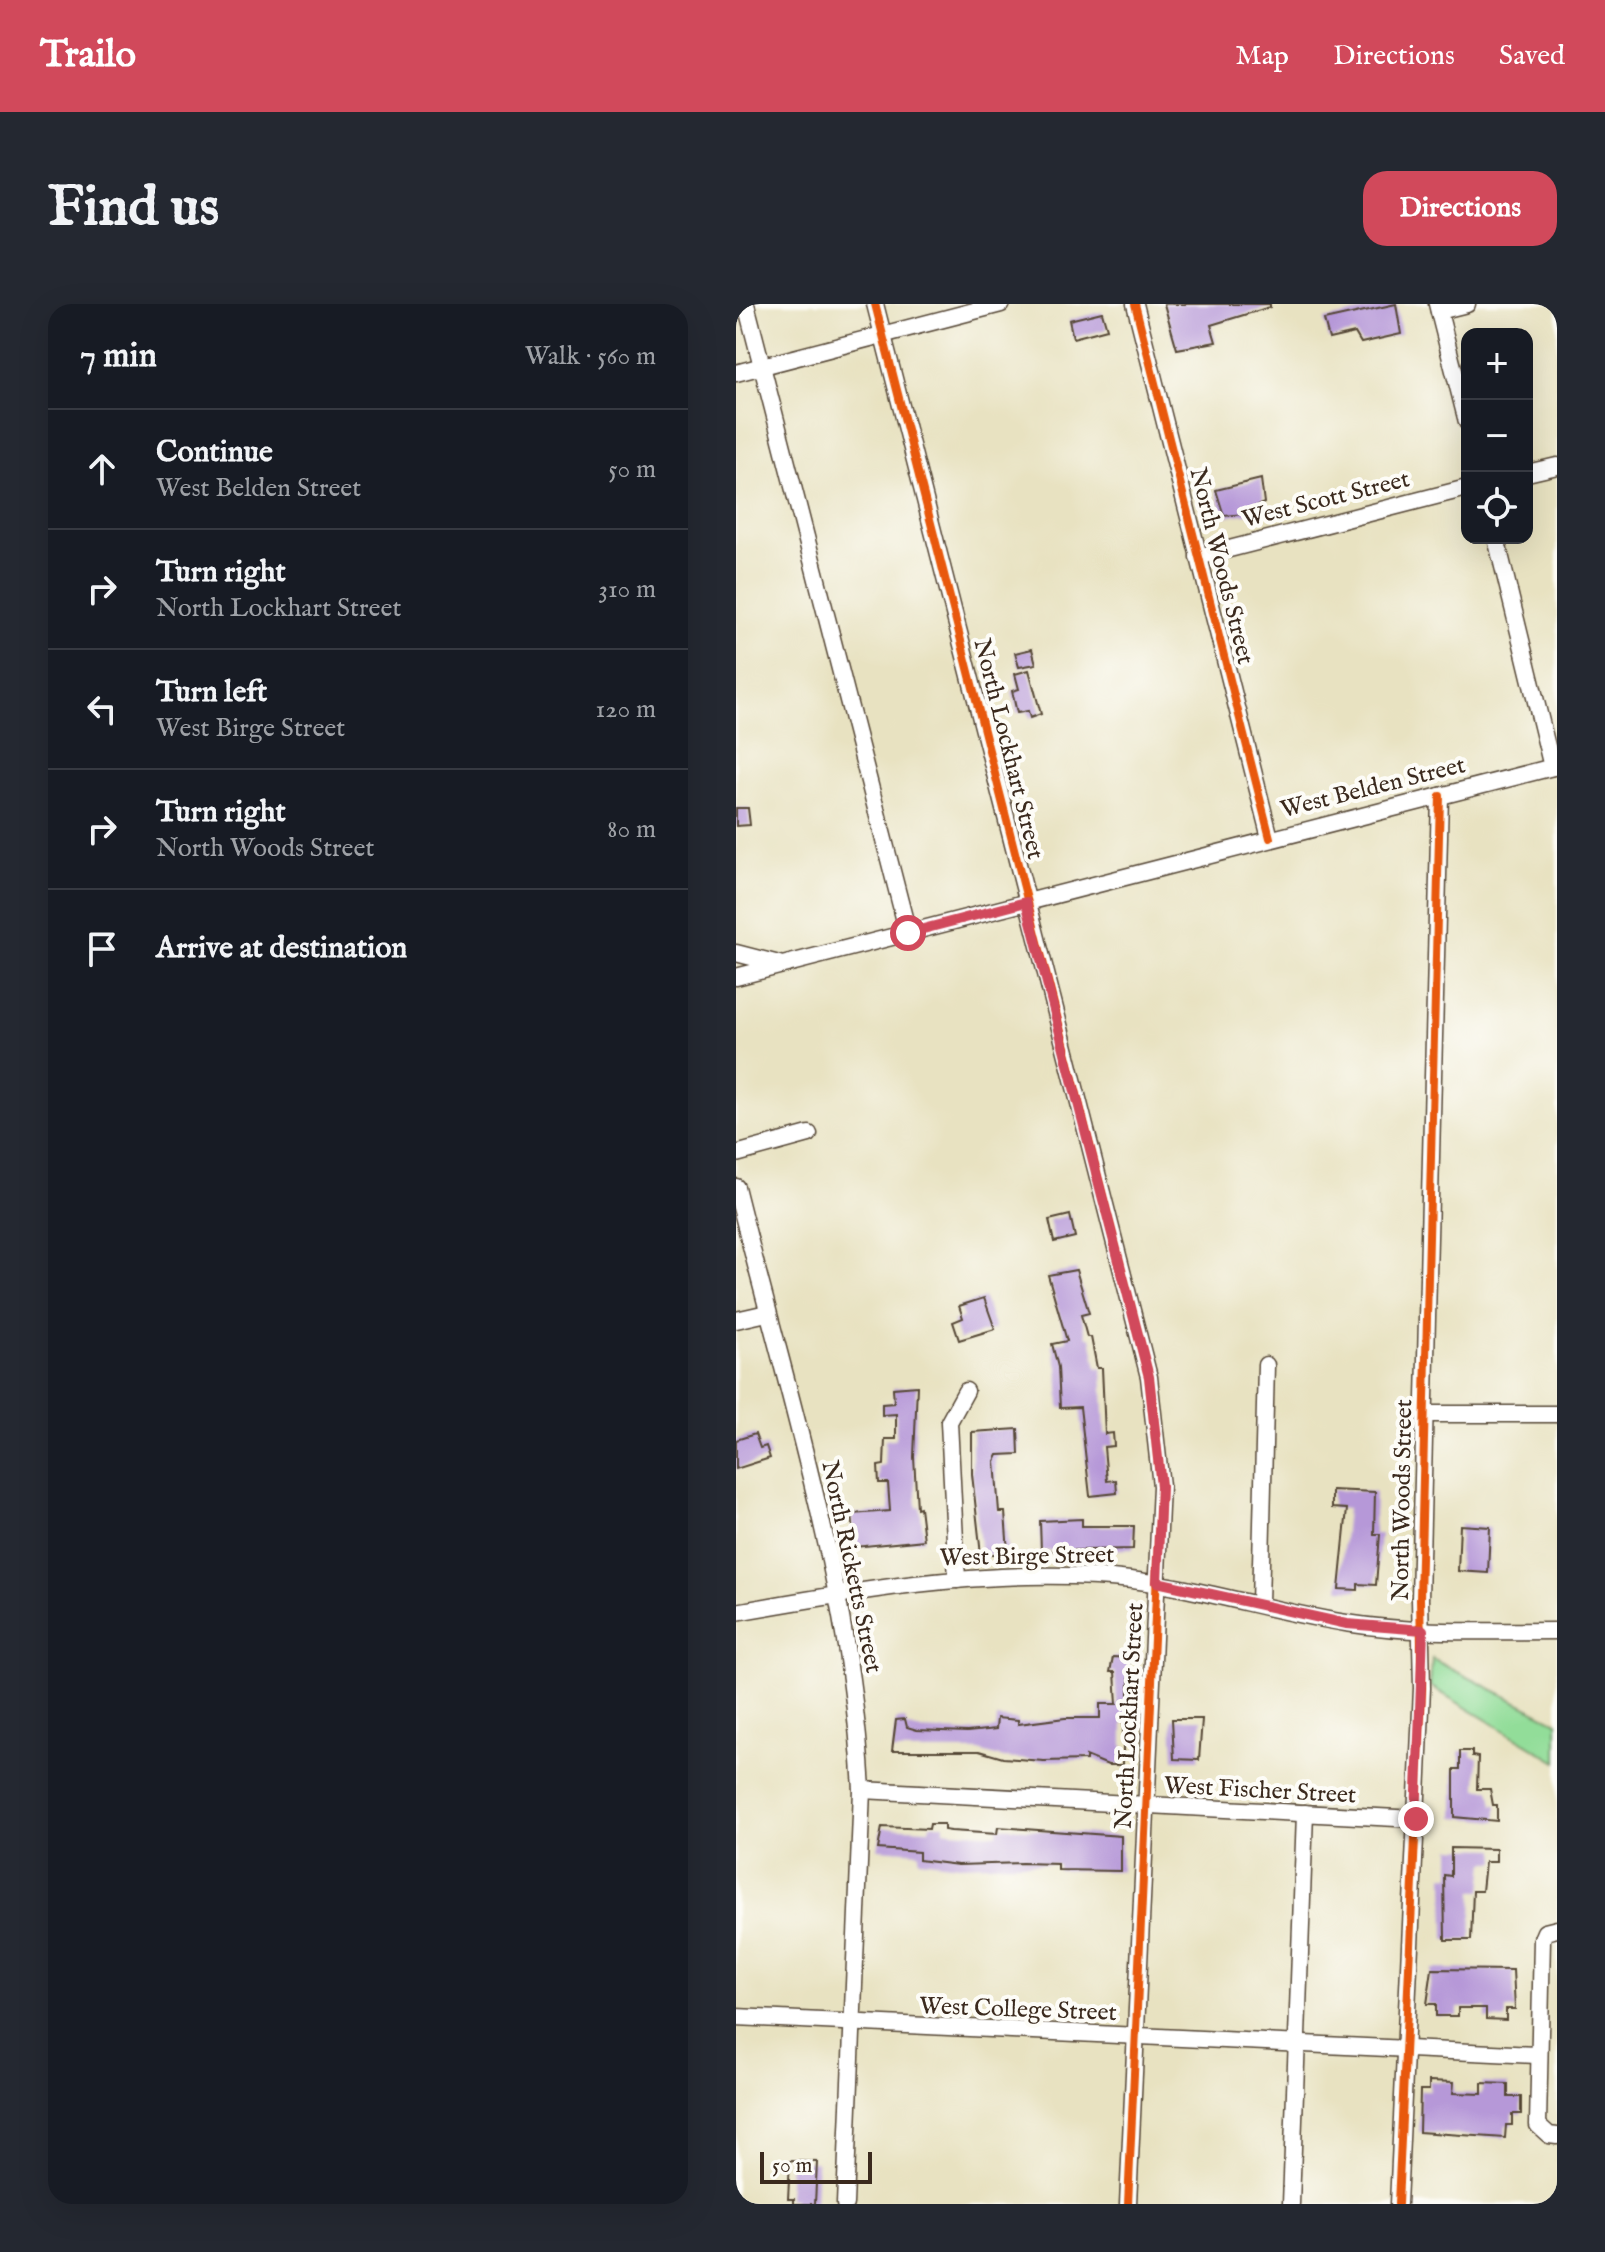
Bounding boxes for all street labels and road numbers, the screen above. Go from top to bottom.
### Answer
street label: North Woods Street [1182,464,1260,668]
street label: West Scott Street [1239,464,1413,536]
street label: North Lockhart Street [966,635,1050,863]
street label: West Belden Street [1277,750,1469,826]
street label: North Woods Street [1386,1399,1420,1601]
street label: North Ricketts Street [813,1458,889,1676]
street label: West Birge Street [939,1540,1115,1574]
street label: North Lockhart Street [1109,1602,1151,1830]
street label: West Fischer Street [1163,1770,1357,1812]
street label: West College Street [919,1991,1117,2029]

